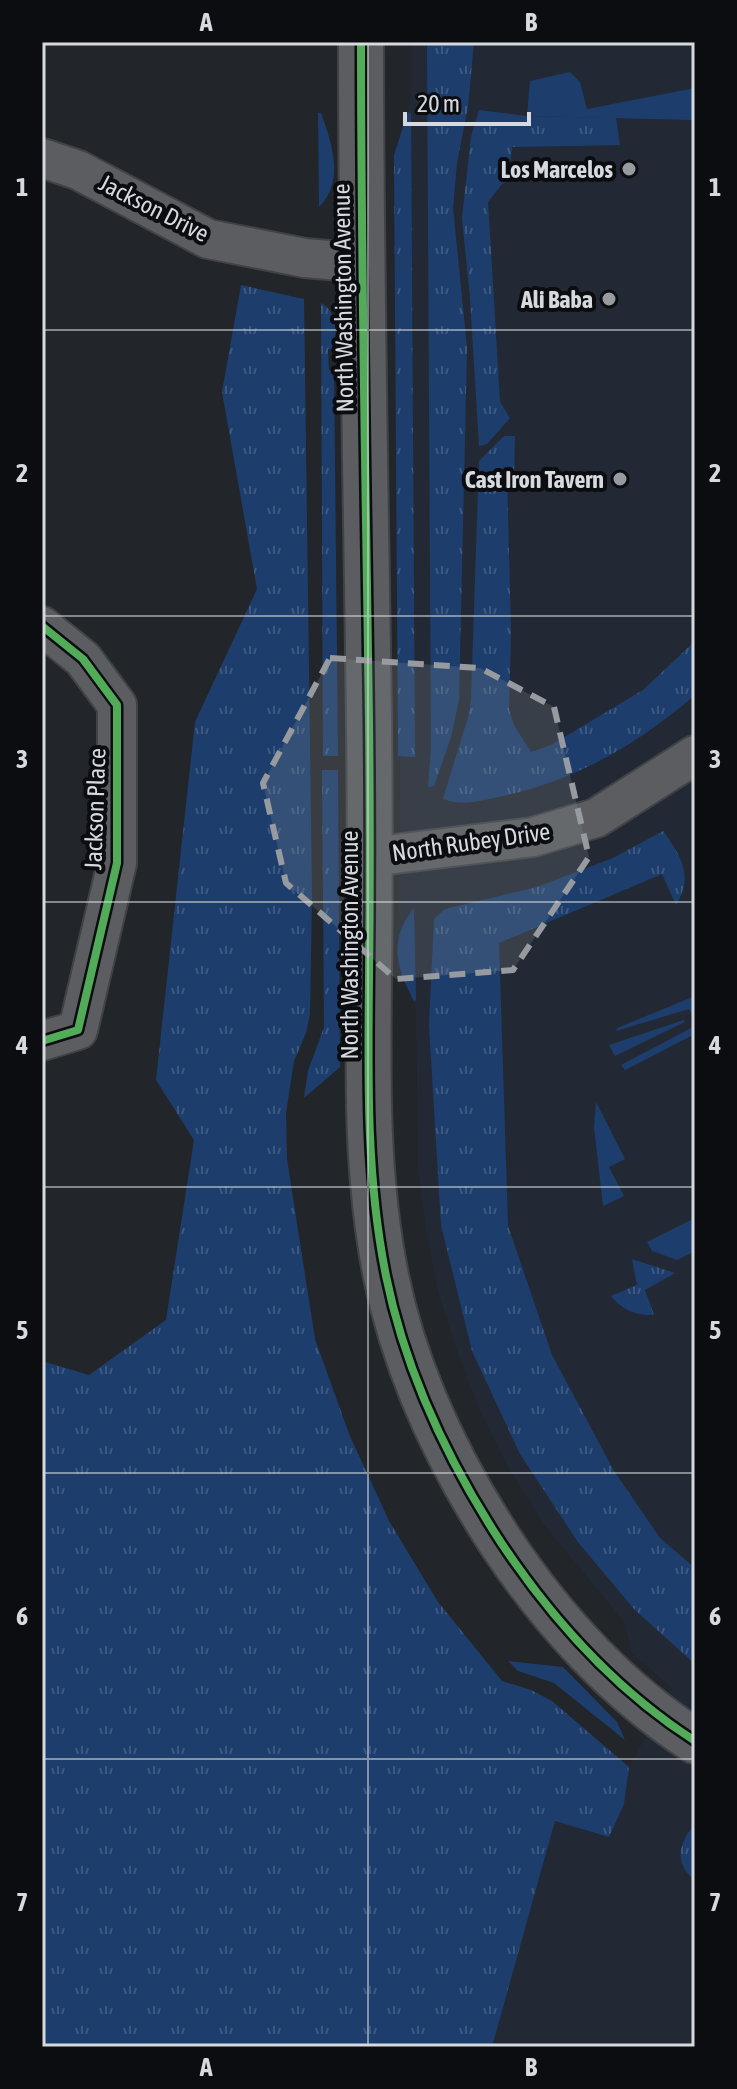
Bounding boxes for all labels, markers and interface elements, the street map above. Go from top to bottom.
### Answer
text: A [199,7,213,37]
text: B [525,7,538,37]
scale bar [405,76,529,126]
text: 20 m [417,90,460,117]
place label: Los Marcelos [501,156,614,183]
marker: Los Marcelos [620,160,638,178]
street label: Jackson Drive [95,169,213,247]
text: 1 [16,172,28,202]
text: 1 [709,172,721,202]
street label: North Washington Avenue [328,183,358,413]
place label: Ali Baba [520,286,593,313]
marker: Ali Baba [600,290,618,308]
text: 2 [16,458,28,488]
text: 2 [709,458,721,488]
place label: Cast Iron Tavern [465,466,604,493]
marker: Cast Iron Tavern [611,470,629,488]
text: 3 [16,744,28,774]
text: 3 [709,744,721,774]
street label: Jackson Place [79,748,111,870]
street label: North Rubey Drive [390,818,552,866]
street label: North Washington Avenue [336,831,363,1059]
text: 4 [15,1030,28,1060]
text: 4 [708,1030,721,1060]
text: 5 [16,1315,28,1345]
text: 5 [709,1315,721,1345]
text: 6 [16,1601,28,1631]
text: 6 [709,1601,721,1631]
text: 7 [16,1887,28,1917]
text: 7 [709,1887,721,1917]
text: A [199,2052,213,2082]
text: B [525,2052,538,2082]

